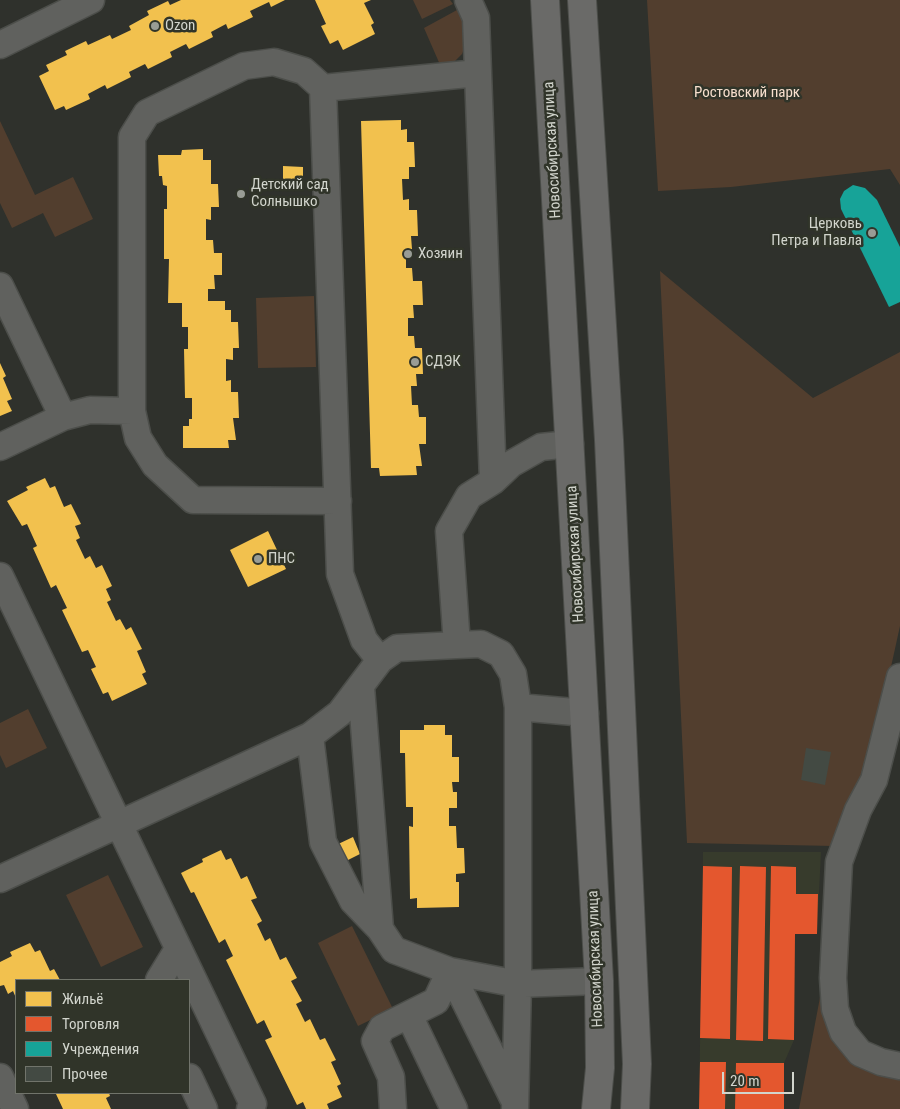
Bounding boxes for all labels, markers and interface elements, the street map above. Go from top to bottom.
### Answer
place label: Ozon [165,17,195,35]
marker: Ozon [149,20,161,32]
street label: Новосибирская улица [540,81,566,219]
park label: Ростовский парк [694,84,800,102]
place label: Детский сад Солнышко [251,176,329,211]
marker: Детский сад Солнышко [235,188,247,200]
place label: Церковь Петра и Павла [771,215,862,250]
marker: Церковь Петра и Павла [866,227,878,239]
place label: Хозяин [418,245,463,263]
marker: Хозяин [402,248,414,260]
place label: СДЭК [425,353,461,371]
marker: СДЭК [409,356,421,368]
street label: Новосибирская улица [563,485,589,623]
place label: ПНС [268,550,295,568]
marker: ПНС [252,553,264,565]
street label: Новосибирская улица [585,890,607,1028]
legend [15,979,190,1094]
text: Жильё [62,990,103,1008]
text: Торговля [62,1015,119,1033]
text: Учреждения [62,1040,139,1058]
scale bar [725,1062,798,1094]
text: Прочее [62,1065,108,1083]
text: 20 m [730,1072,760,1090]

